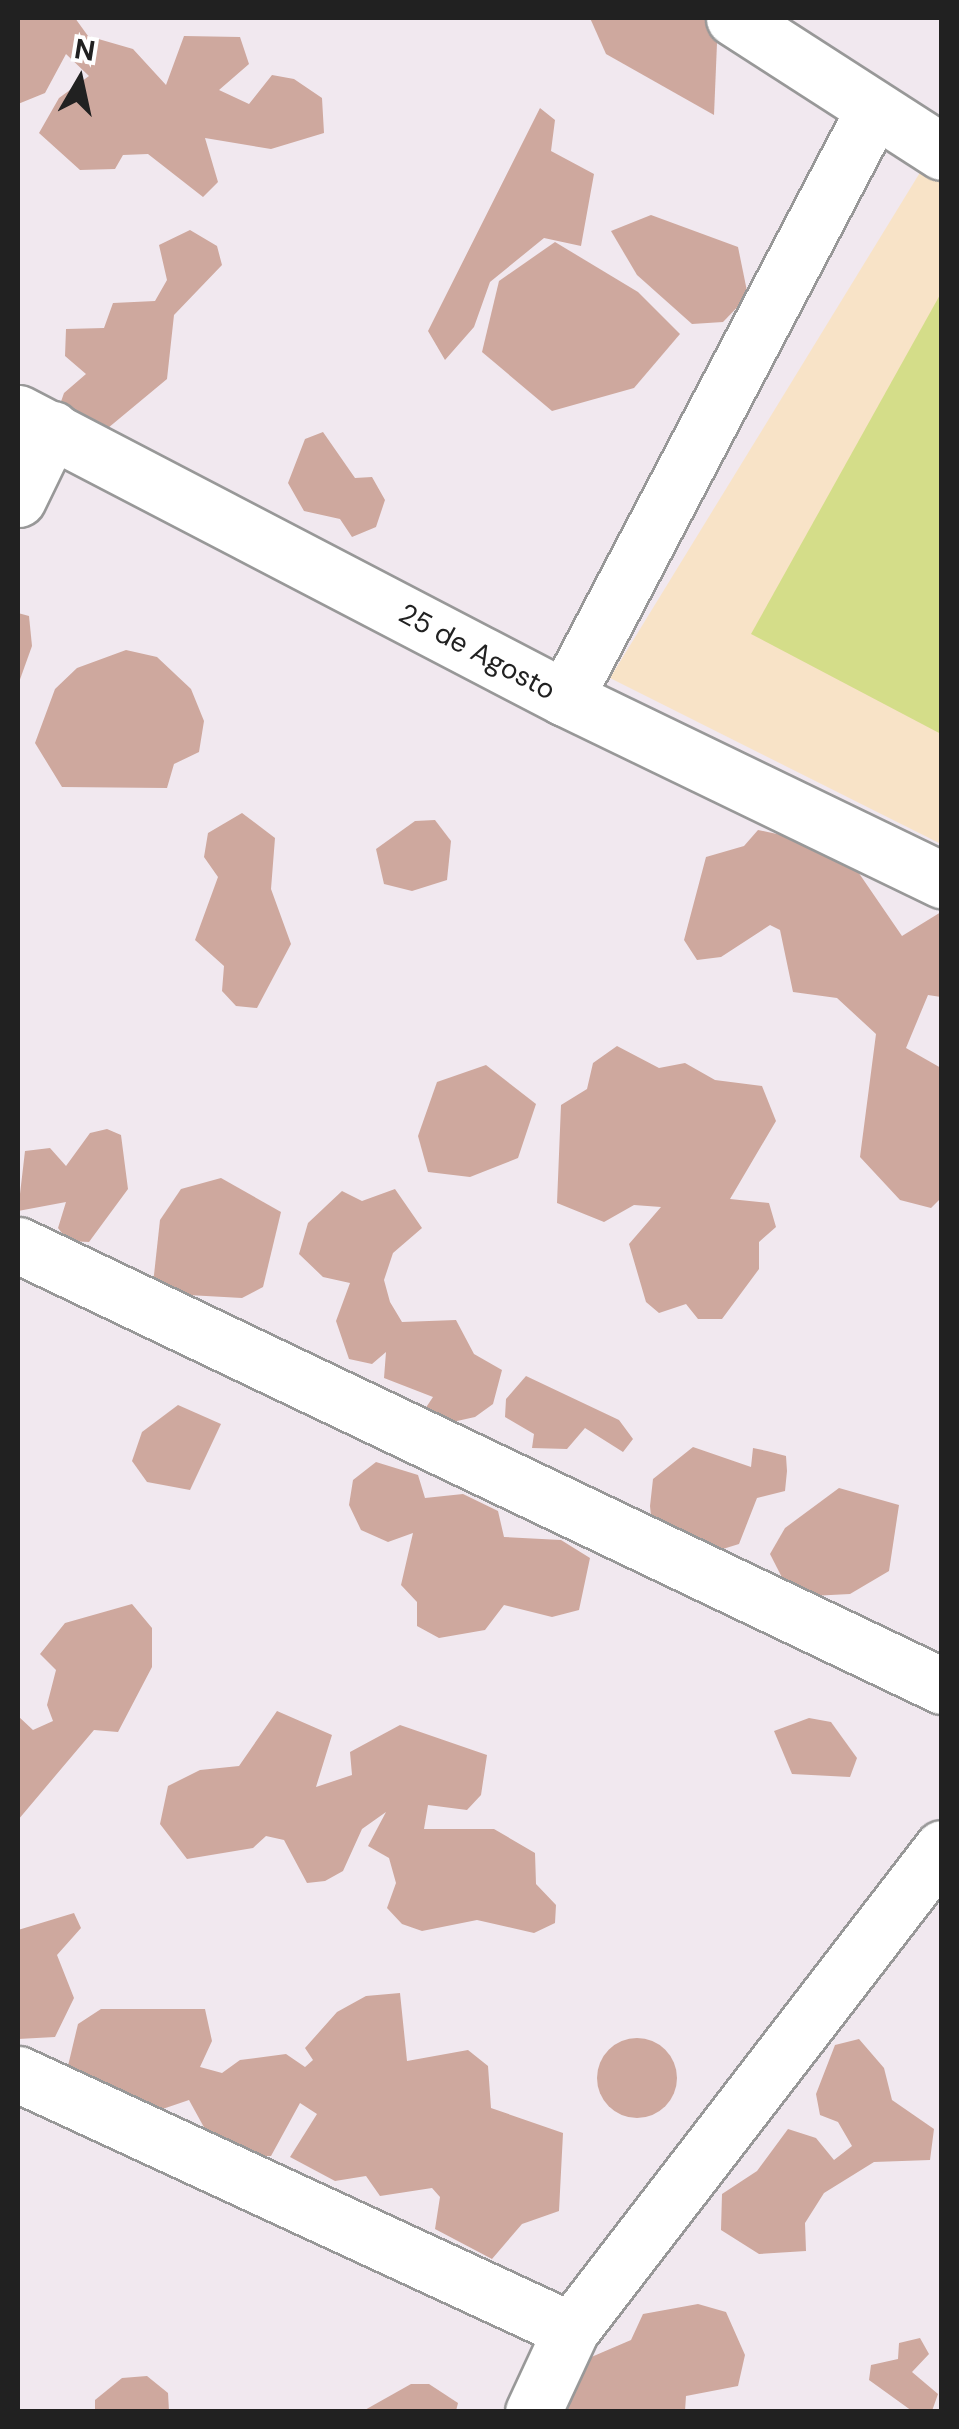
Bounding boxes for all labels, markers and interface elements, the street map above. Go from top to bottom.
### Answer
north arrow [30,30,130,130]
text: N [72,30,98,70]
street label: 25 de Agosto [393,597,561,707]

